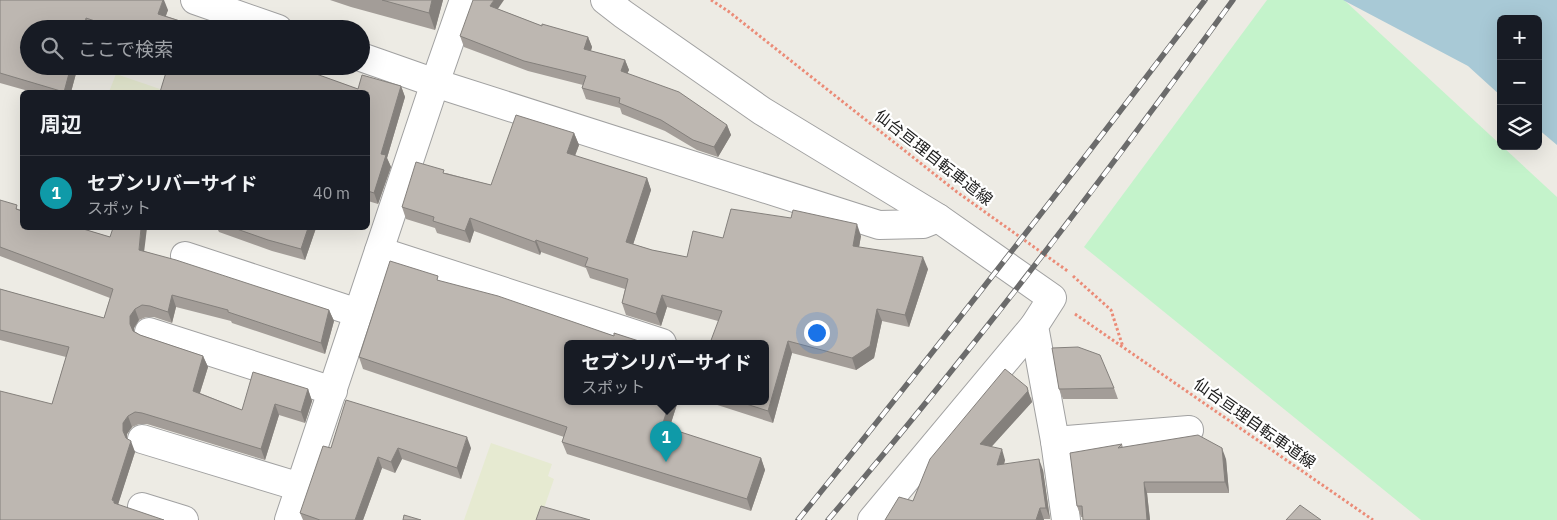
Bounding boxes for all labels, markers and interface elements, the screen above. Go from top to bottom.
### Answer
map controls [1497,15,1542,150]
button: + [1497,15,1542,60]
search box [20,20,370,75]
icon: search [38,34,66,62]
text: ここで検索 [78,37,173,61]
button: − [1497,60,1542,105]
street label: 仙台亘理自転車道線 [871,105,997,209]
button: layers [1497,105,1542,150]
text: 周辺 [40,110,82,138]
text: セブンリバーサイド [87,171,258,195]
text: 1 [51,183,61,203]
text: 40 m [313,183,350,203]
text: スポット [87,198,151,218]
your location [804,320,830,346]
popup [564,340,769,405]
text: セブンリバーサイド [581,350,752,374]
street label: 仙台亘理自転車道線 [1190,374,1320,472]
text: スポット [581,377,645,397]
pin: 1 [650,421,682,462]

